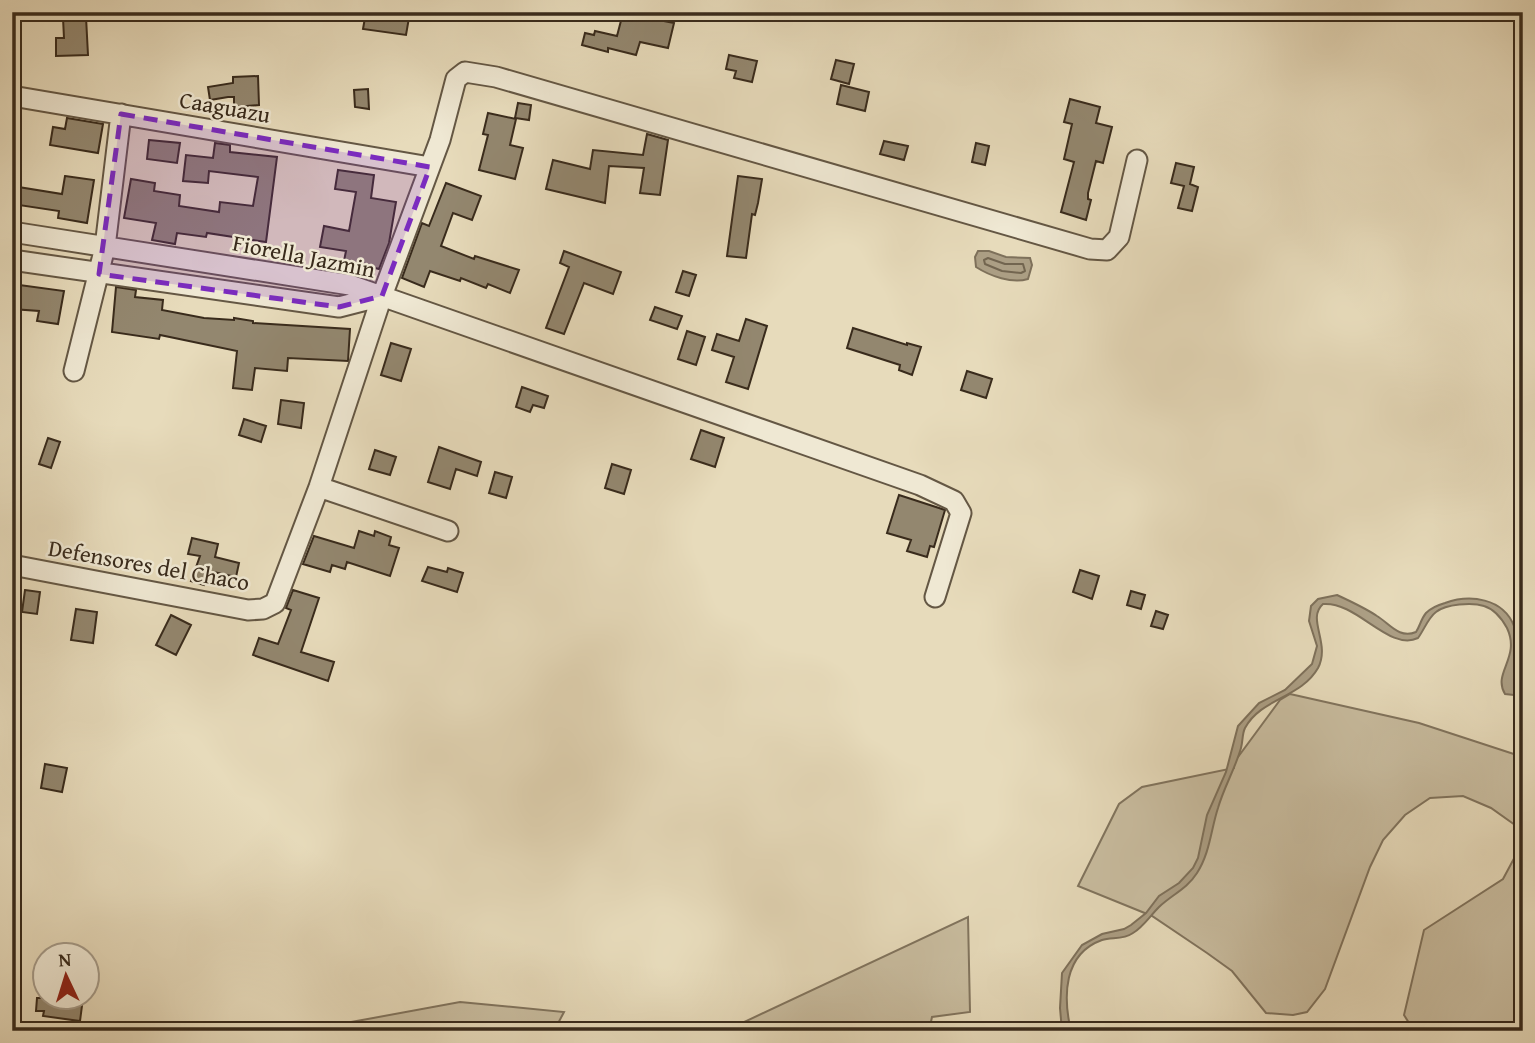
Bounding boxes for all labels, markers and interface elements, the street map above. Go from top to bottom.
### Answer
street label: Caaguazu [177,82,274,131]
street label: Fiorella Jazmin [230,226,378,286]
street label: Defensores del Chaco [46,531,252,598]
north arrow [32,942,102,1012]
text: N [58,945,72,973]

